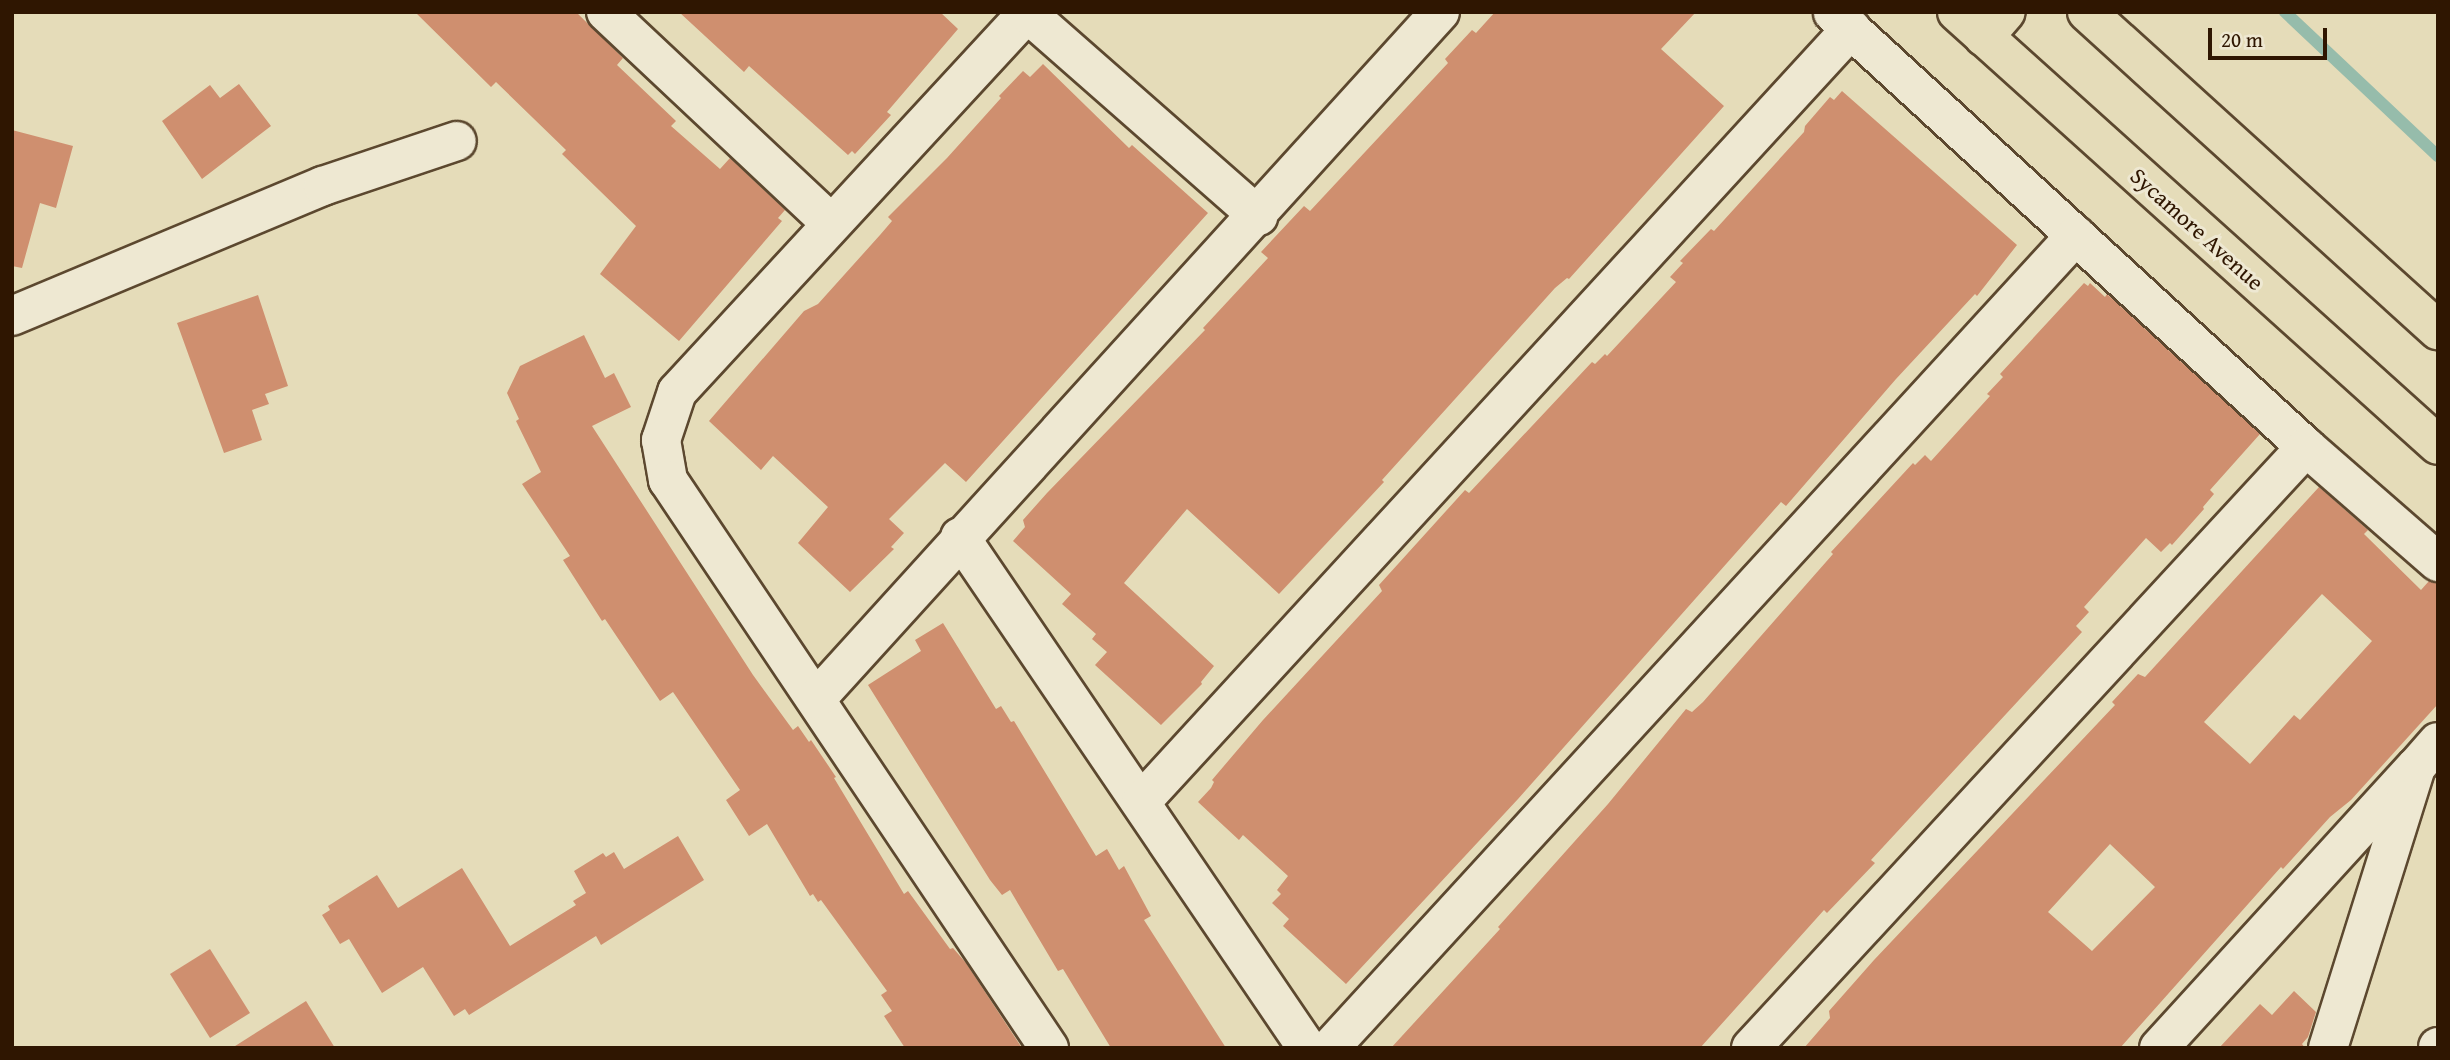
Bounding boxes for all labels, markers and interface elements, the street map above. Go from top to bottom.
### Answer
scale bar [2212,14,2331,58]
text: 20 m [2221,24,2263,55]
street label: Sycamore Avenue [2125,162,2269,296]

